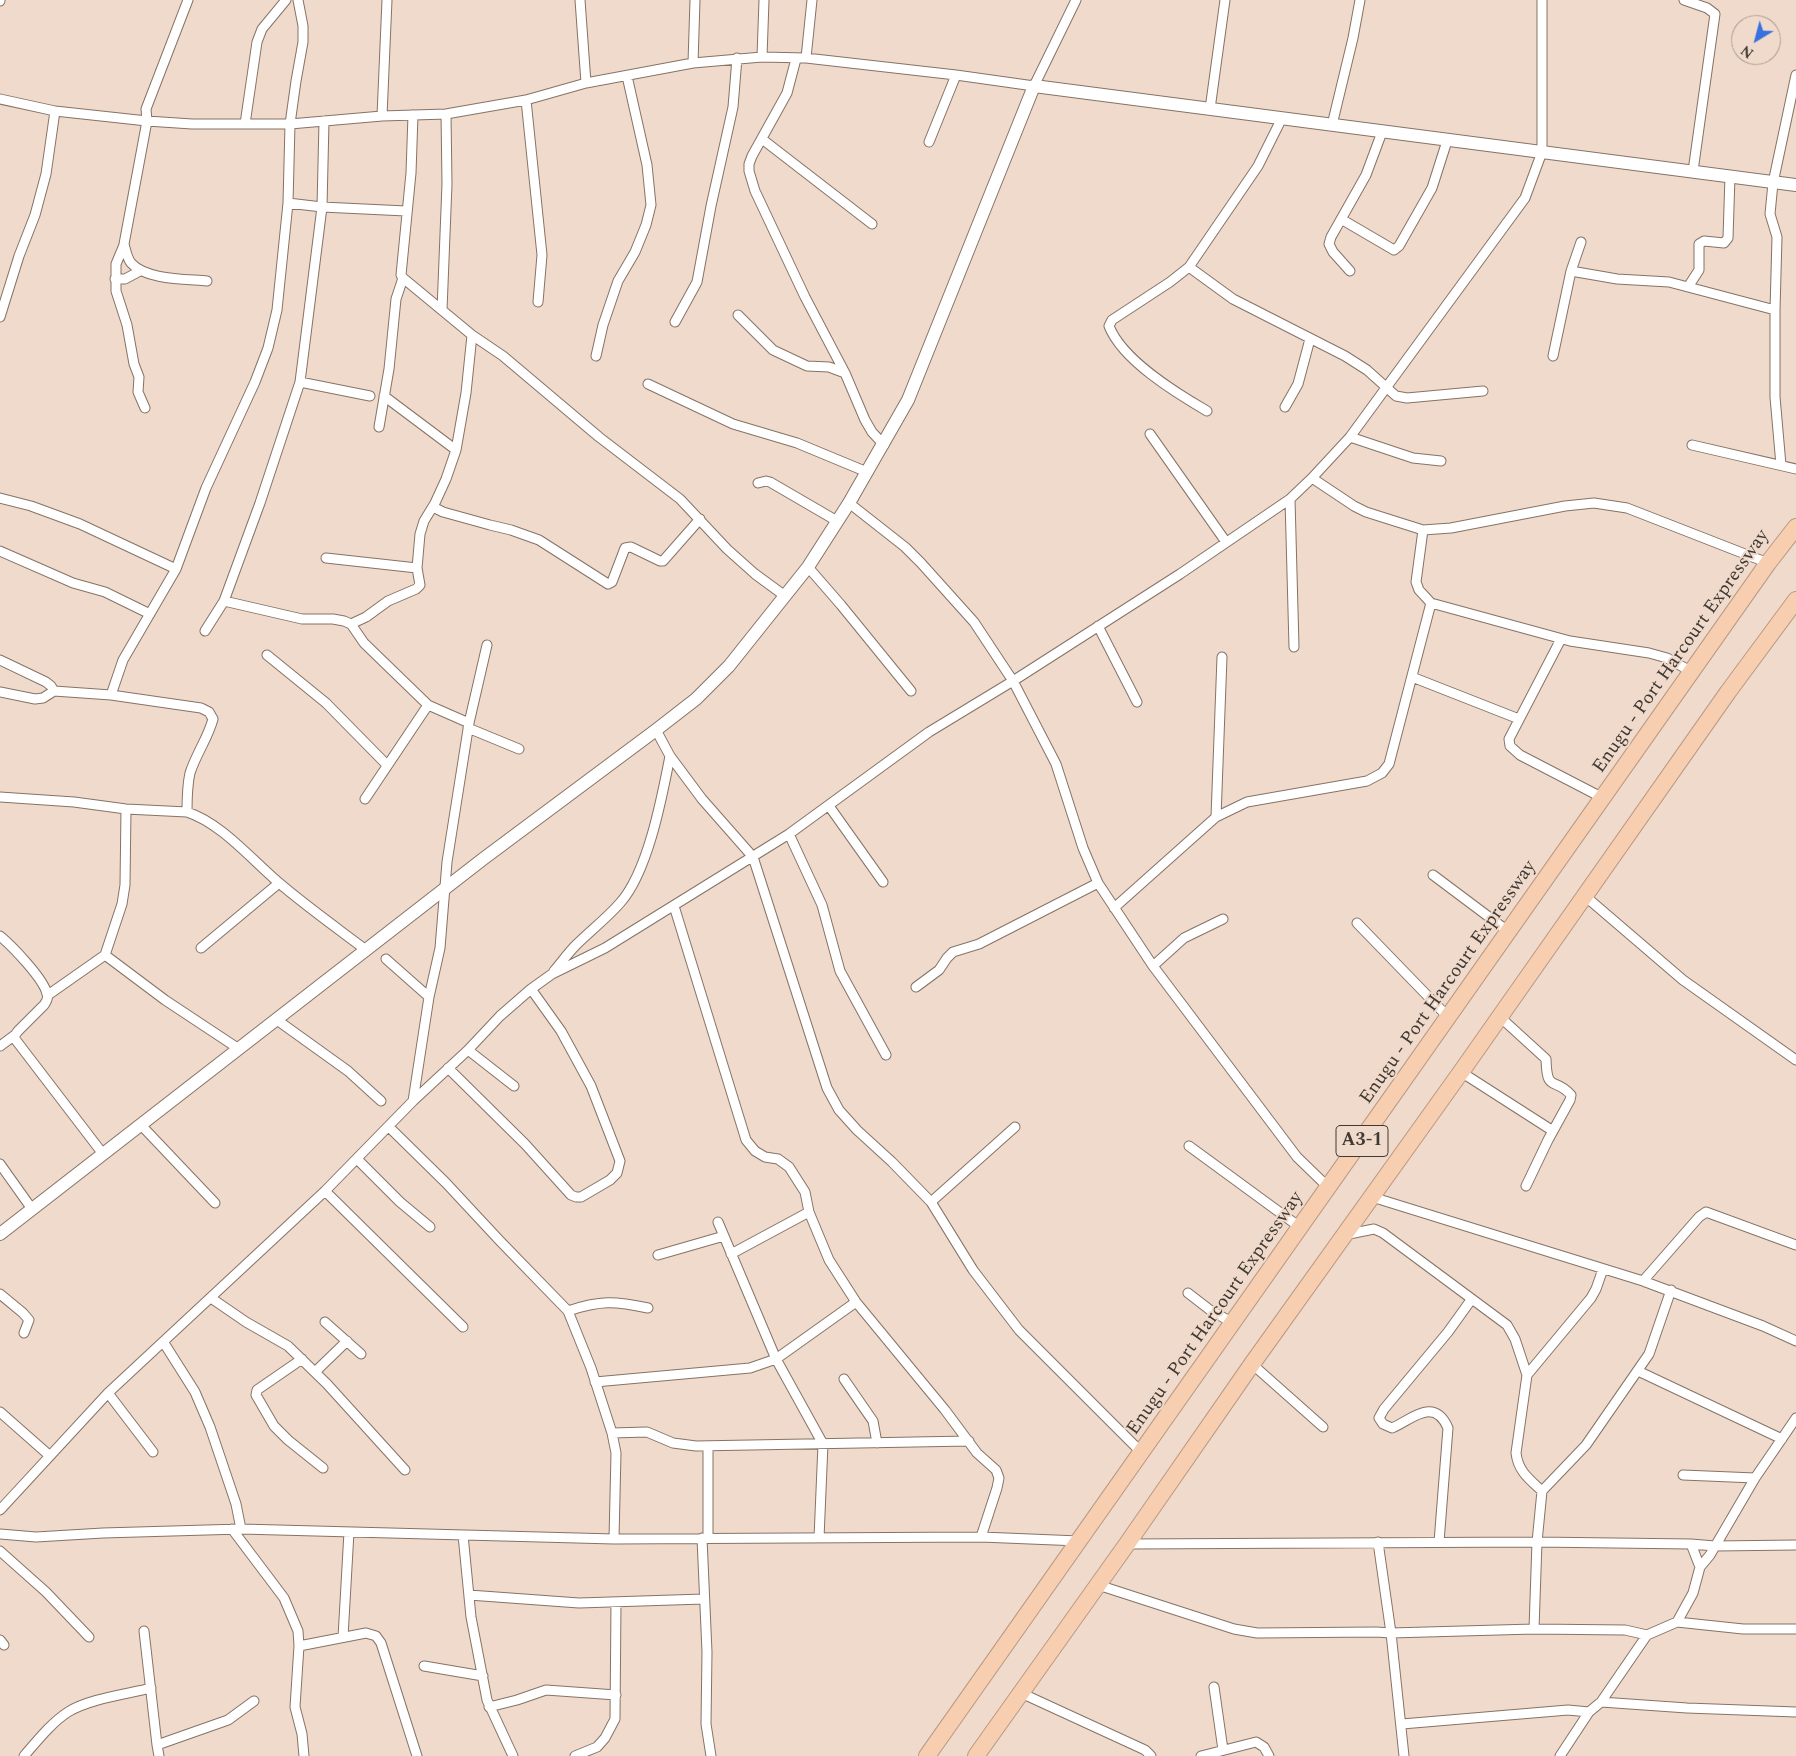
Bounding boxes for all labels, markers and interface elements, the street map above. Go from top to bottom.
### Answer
north arrow [1731,15,1781,65]
text: N [1736,40,1758,63]
street label: Enugu - Port Harcourt Expressway [1589,526,1775,778]
street label: Enugu - Port Harcourt Expressway [1356,857,1542,1109]
road number: A3-1 [1336,1126,1388,1156]
street label: Enugu - Port Harcourt Expressway [1123,1188,1309,1440]

